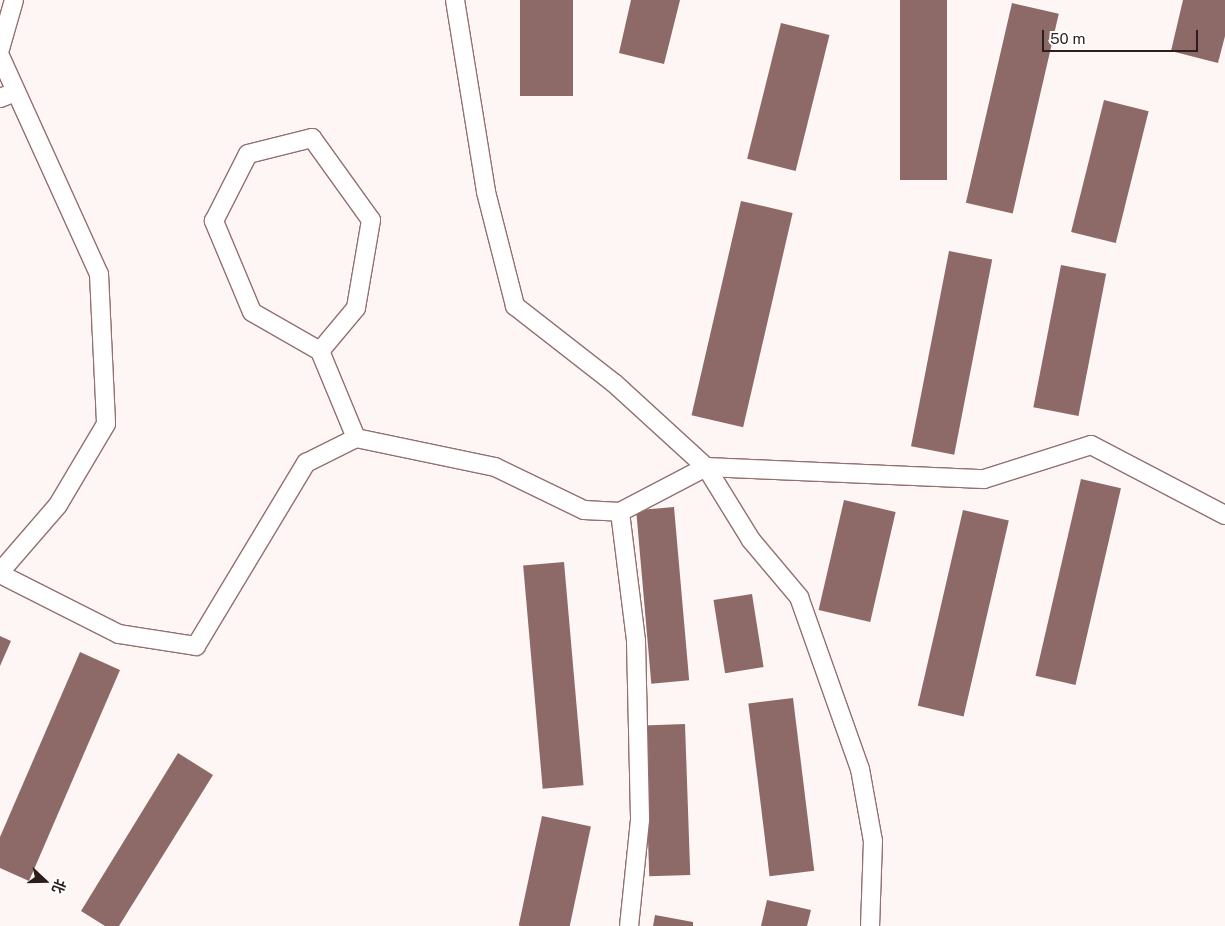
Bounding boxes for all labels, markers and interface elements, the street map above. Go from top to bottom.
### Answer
scale bar [1045,20,1201,52]
text: 50 m [1050,30,1085,47]
north arrow [20,856,70,906]
text: 北 [49,877,69,896]

